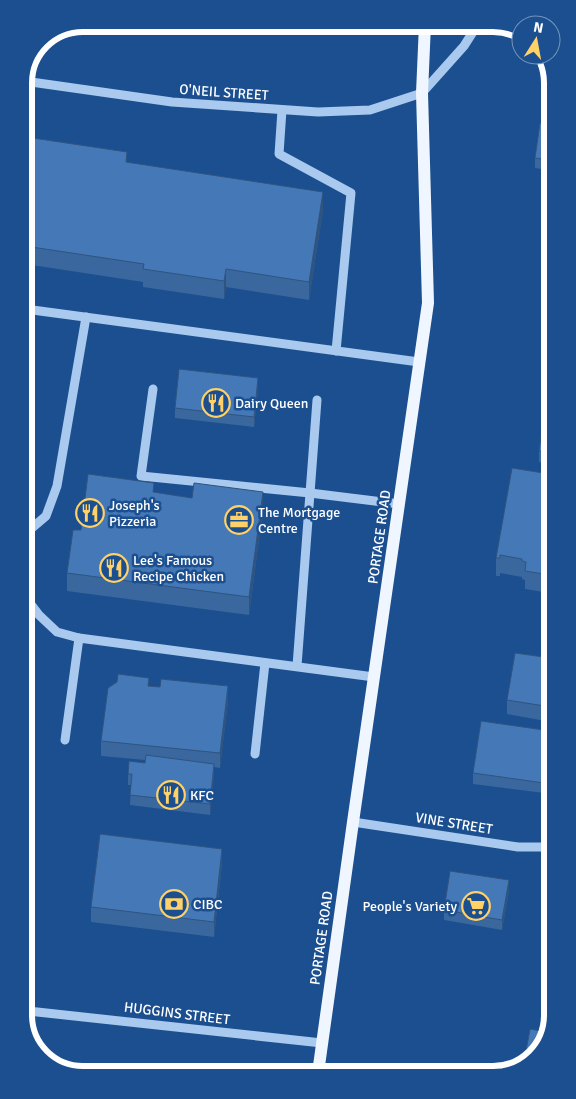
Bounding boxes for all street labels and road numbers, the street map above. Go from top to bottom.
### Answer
street label: O'NEIL STREET [179,81,269,104]
street label: PORTAGE ROAD [364,489,394,585]
street label: VINE STREET [414,809,494,838]
street label: PORTAGE ROAD [306,890,336,986]
street label: HUGGINS STREET [123,999,231,1028]

